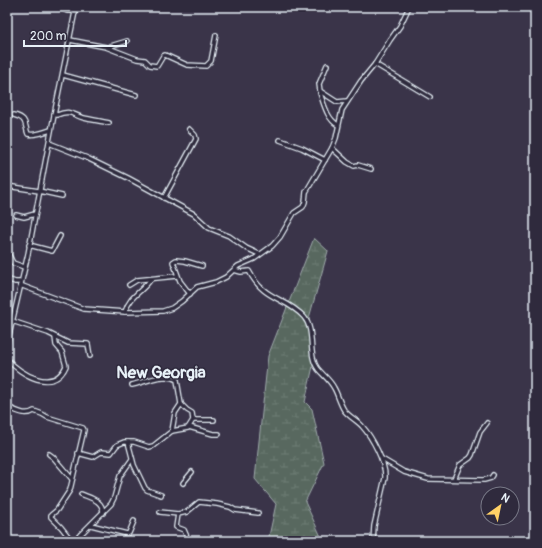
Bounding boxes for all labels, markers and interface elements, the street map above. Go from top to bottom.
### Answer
scale bar [24,22,126,48]
text: 200 m [30,29,67,44]
district label: New Georgia [116,362,206,383]
north arrow [480,486,520,526]
text: N [499,491,512,506]

